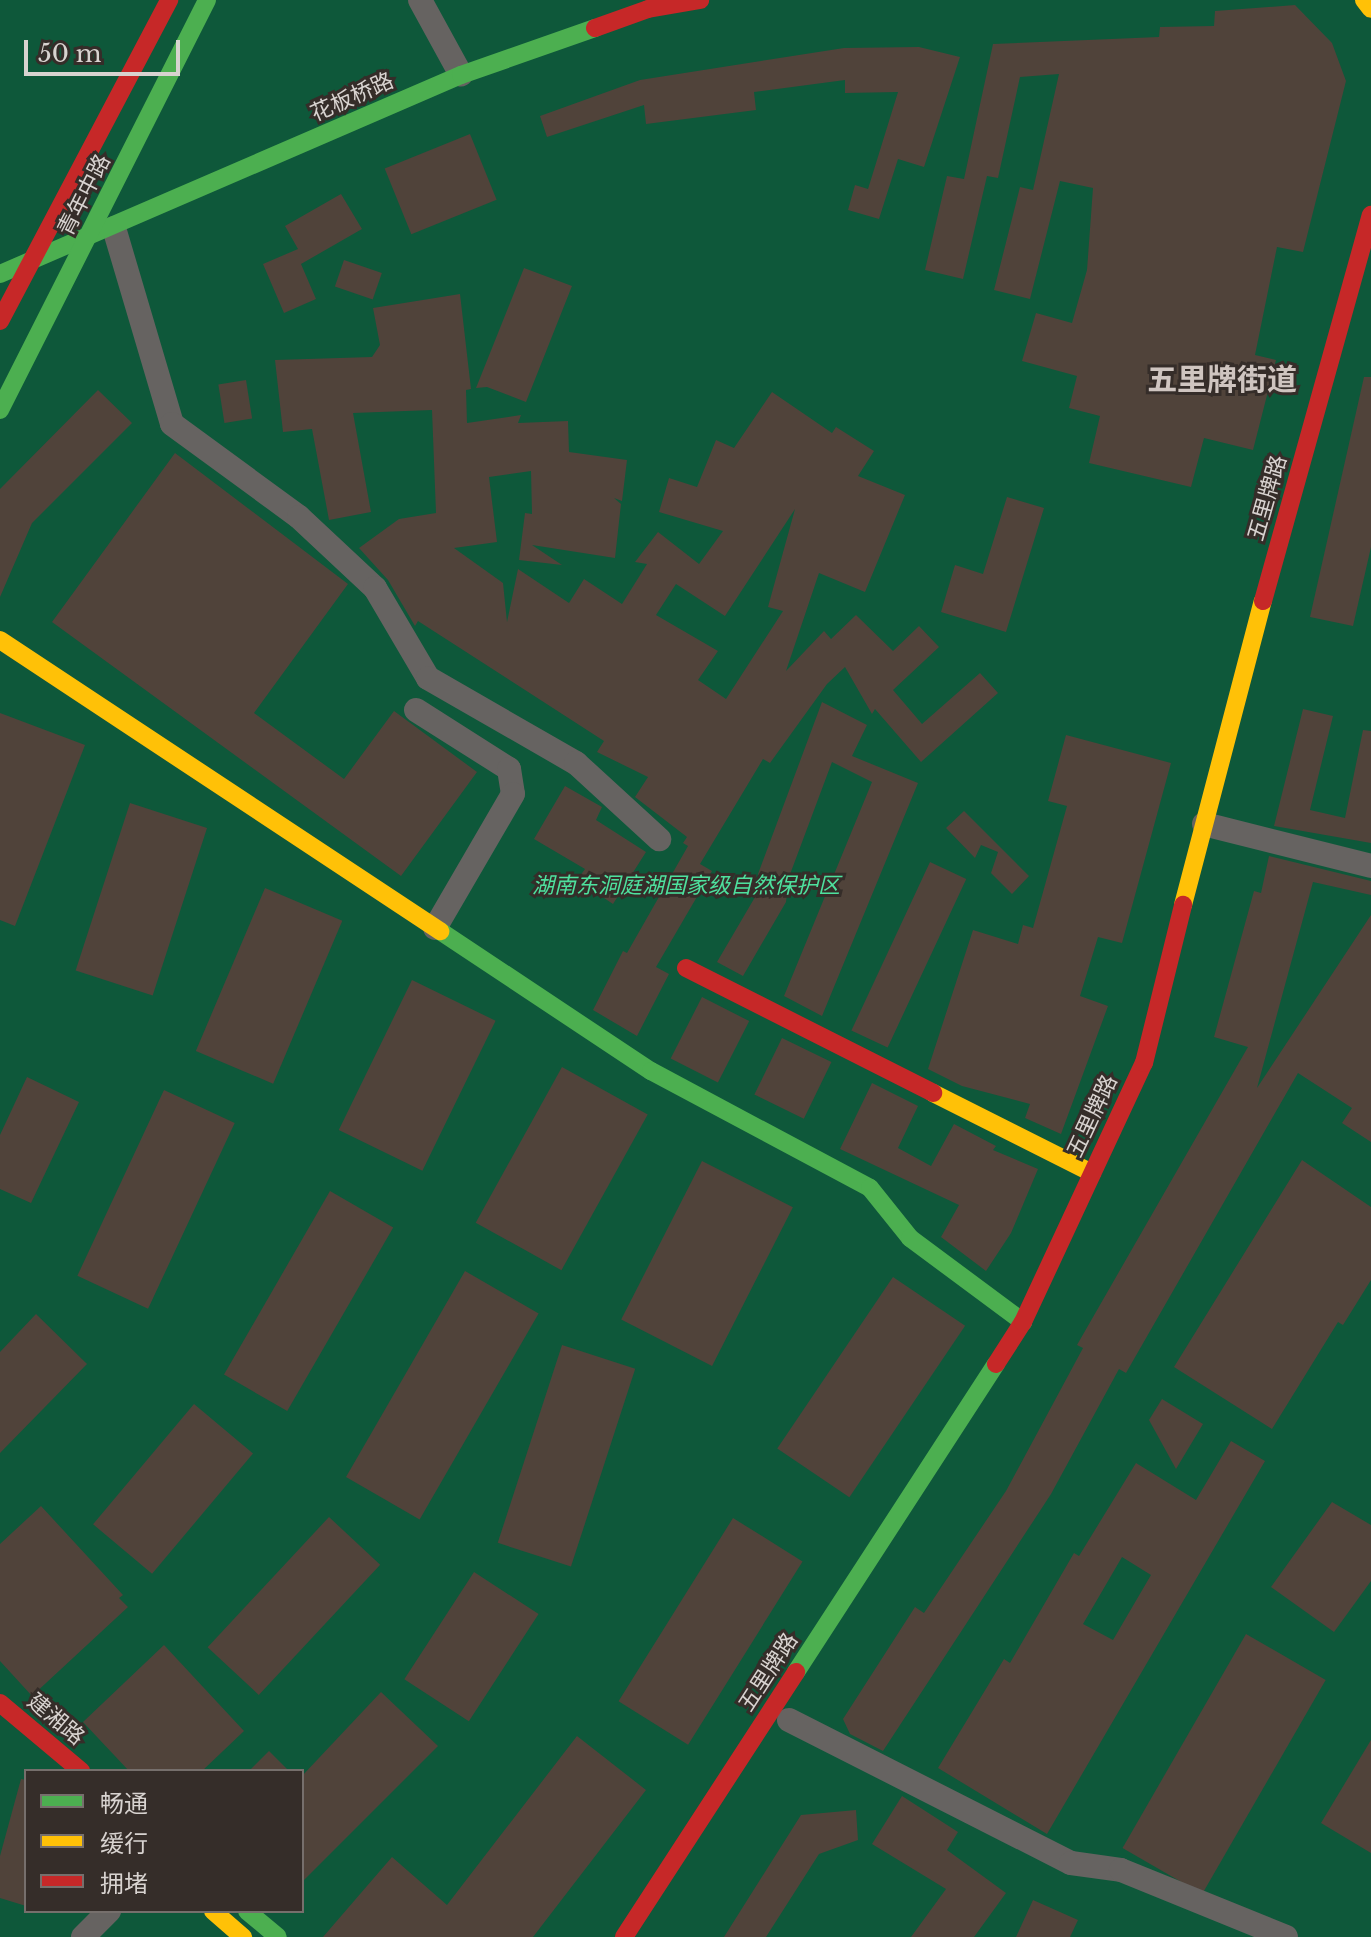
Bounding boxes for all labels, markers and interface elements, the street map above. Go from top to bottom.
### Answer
scale bar [28,24,184,74]
text: 50 m [38,39,101,68]
street label: 花板桥路 [306,67,398,127]
street label: 青年中路 [52,150,116,240]
district label: 五里牌街道 [1147,362,1297,398]
street label: 五里牌路 [1242,452,1292,544]
park label: 湖南东洞庭湖国家级自然保护区 [532,873,840,899]
street label: 五里牌路 [1061,1071,1123,1161]
street label: 五里牌路 [733,1628,803,1716]
street label: 建湘路 [22,1688,90,1750]
legend [24,1769,304,1913]
text: 畅通 [100,1789,148,1818]
text: 缓行 [100,1829,148,1858]
text: 拥堵 [100,1869,148,1898]

